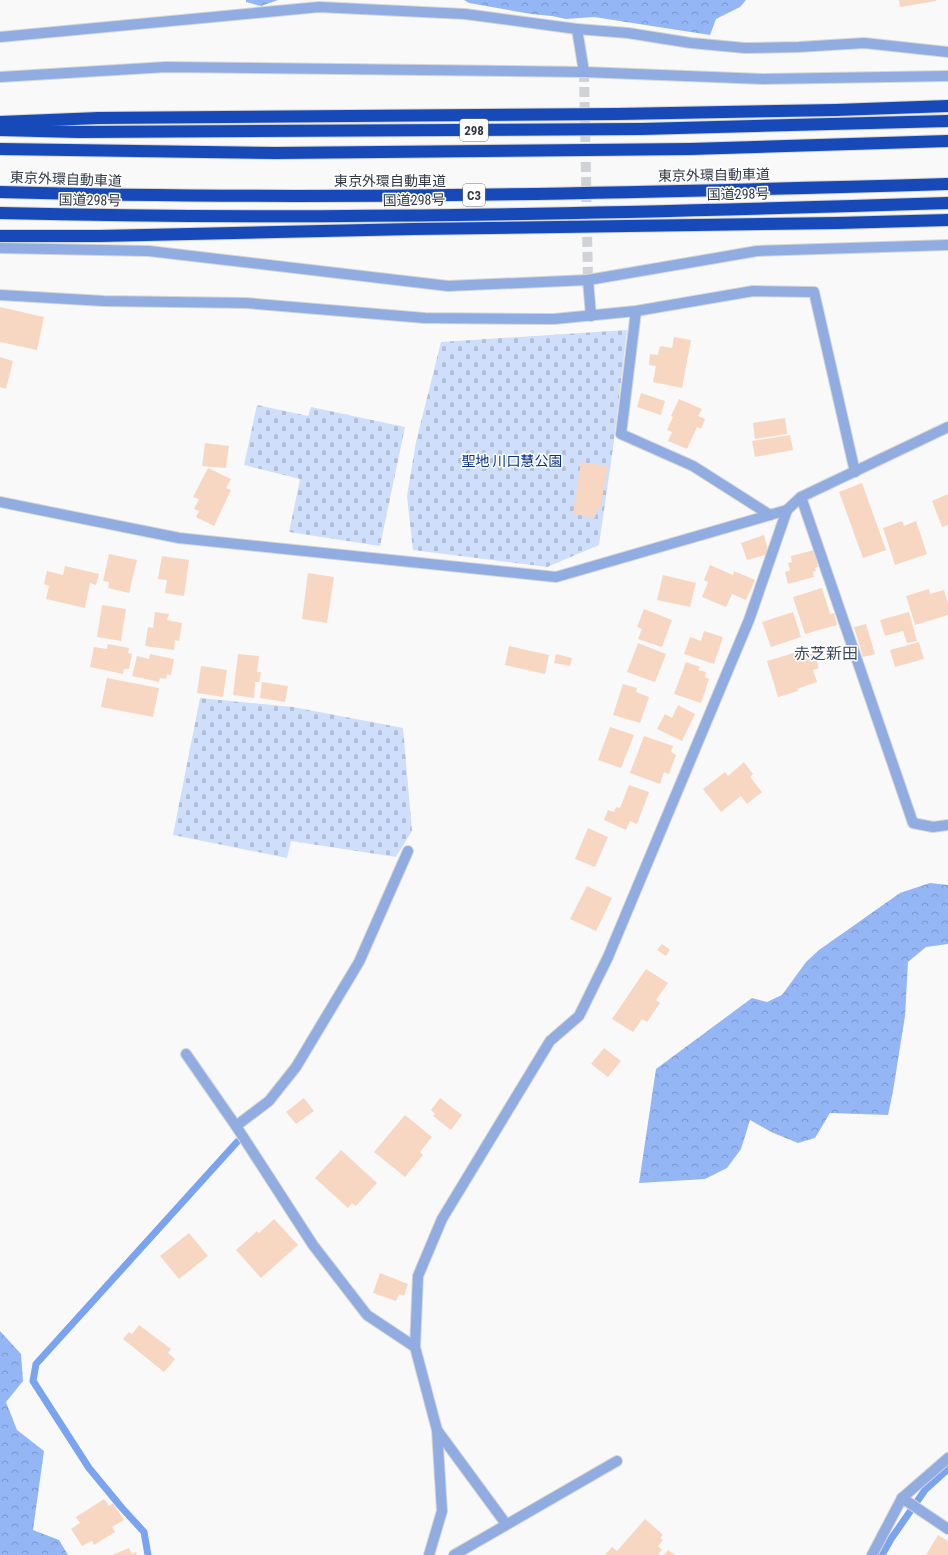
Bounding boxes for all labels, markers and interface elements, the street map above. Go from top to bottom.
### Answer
road number: 298 [460,119,488,141]
street label: 東京外環自動車道 [658,166,770,184]
street label: 東京外環自動車道 [10,169,122,189]
street label: 東京外環自動車道 [334,173,446,189]
road number: C3 [463,184,485,206]
street label: 国道298号 [706,185,770,203]
street label: 国道298号 [58,191,122,209]
street label: 国道298号 [382,191,446,209]
park label: 聖地 川口慧公園 [461,453,563,469]
district label: 赤芝新田 [794,644,858,663]

